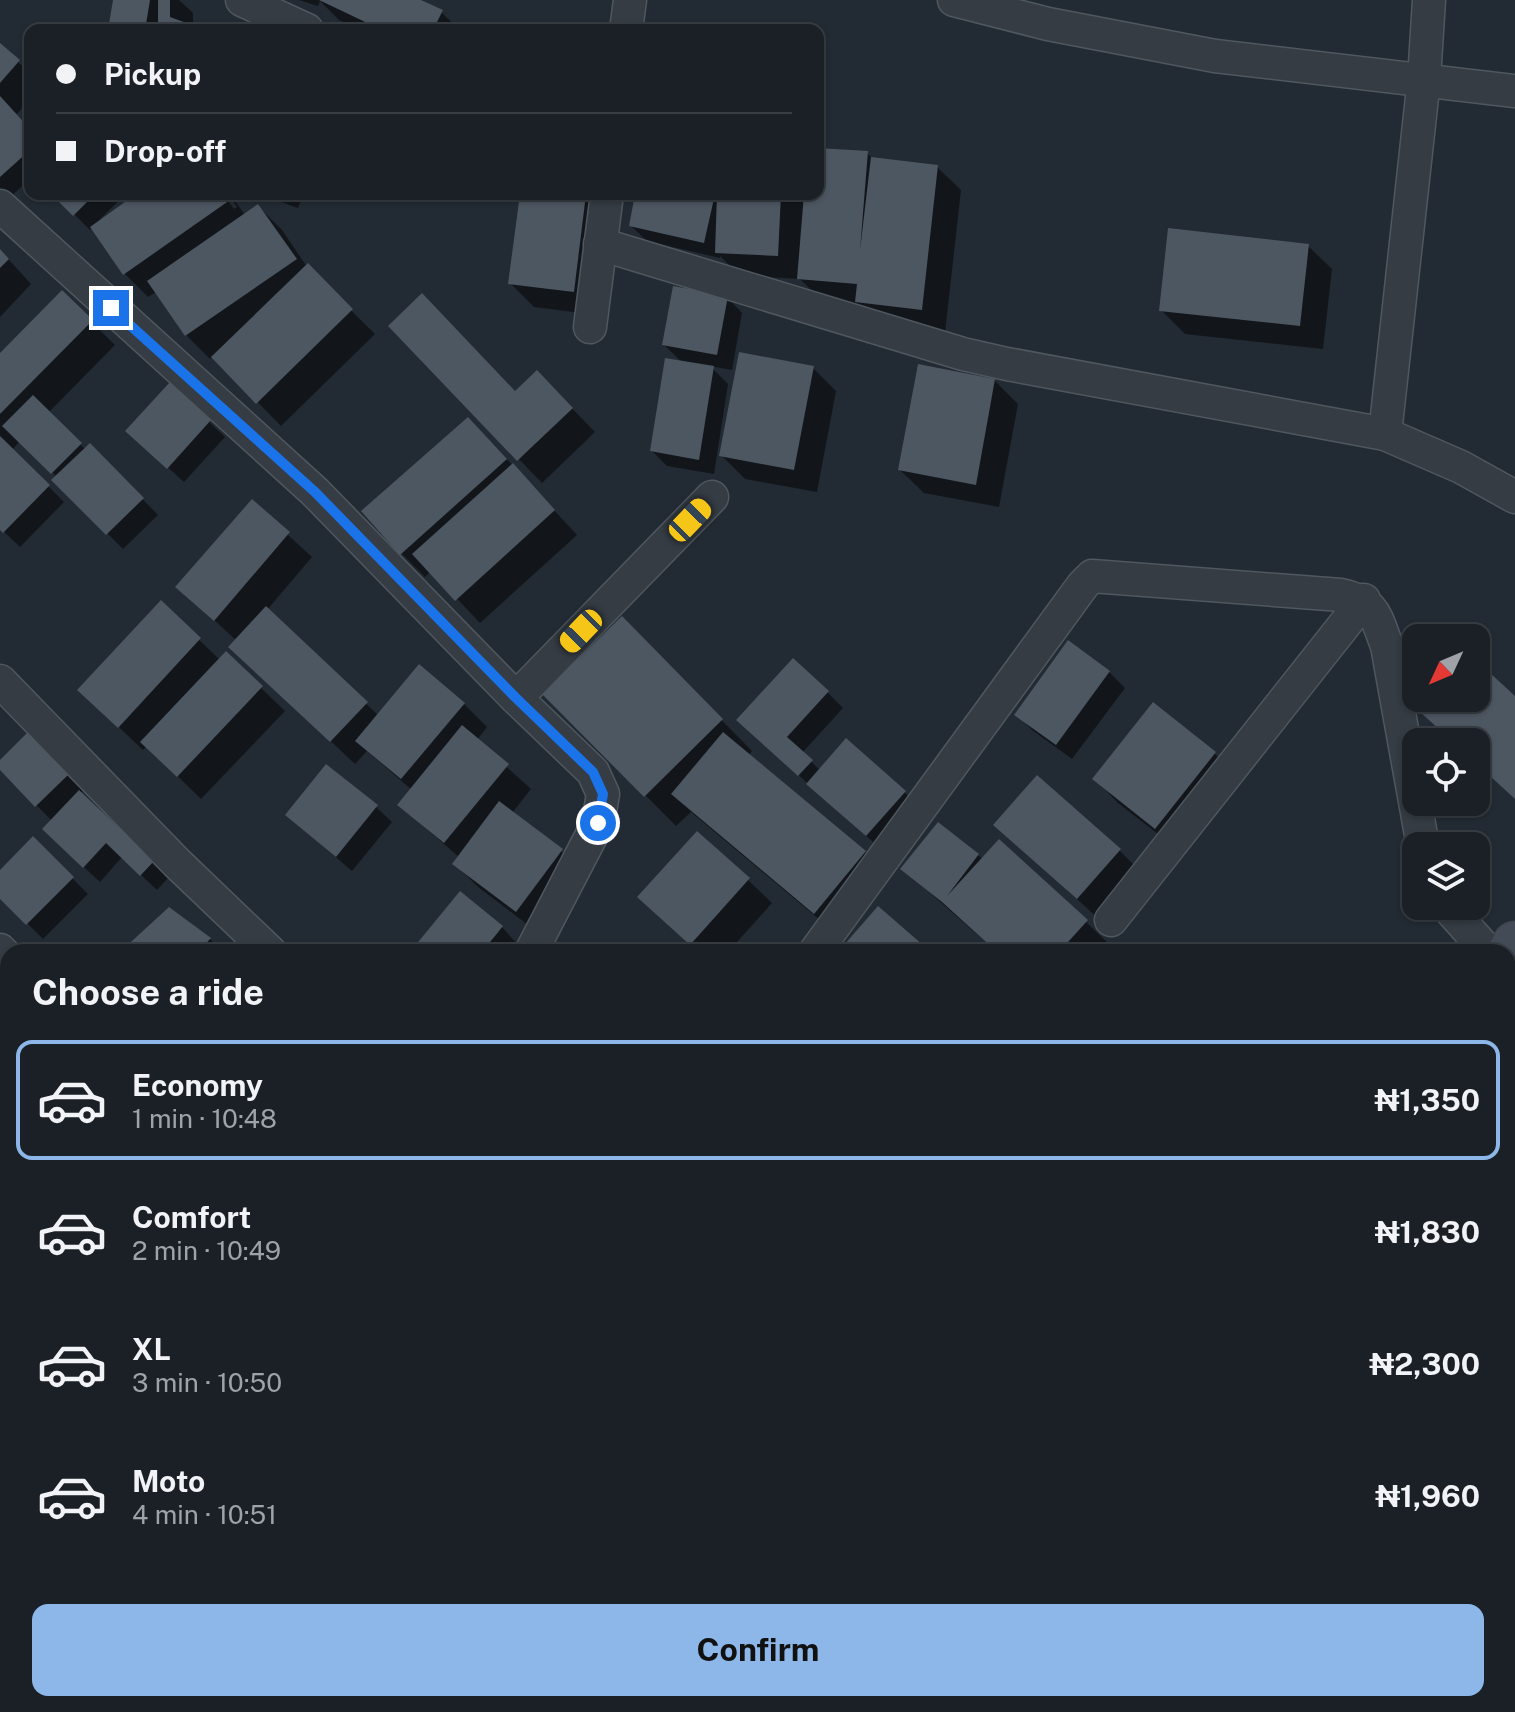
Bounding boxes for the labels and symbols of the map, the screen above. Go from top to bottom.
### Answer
route end [93,290,129,326]
car [665,494,715,546]
car [556,605,606,657]
north arrow [1402,624,1490,712]
route start [580,805,616,841]

